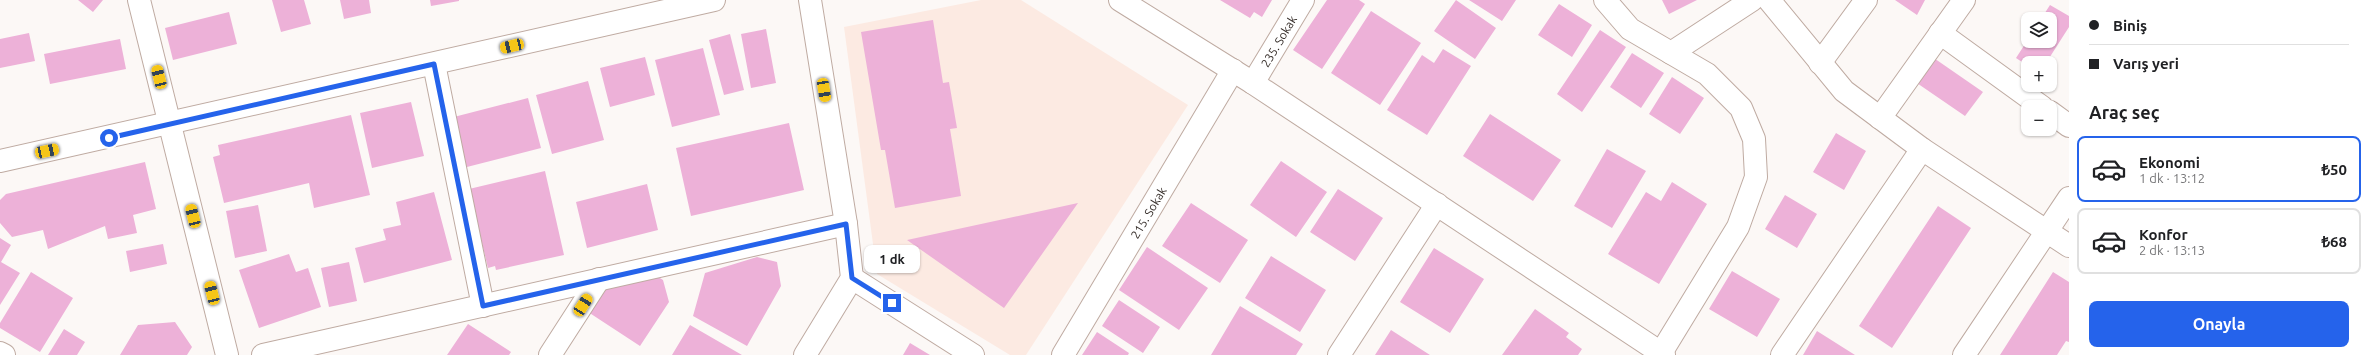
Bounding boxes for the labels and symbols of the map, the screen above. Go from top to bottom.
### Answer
street label: 235. Sokak [1258,13,1299,69]
car [499,37,525,55]
car [150,64,168,90]
car [816,77,832,103]
route start [100,129,118,147]
car [34,143,60,159]
street label: 215. Sokak [1128,184,1168,241]
car [184,203,202,229]
callout: 1 dk [864,245,920,273]
car [203,280,221,306]
car [571,292,595,318]
route end [883,294,901,312]

